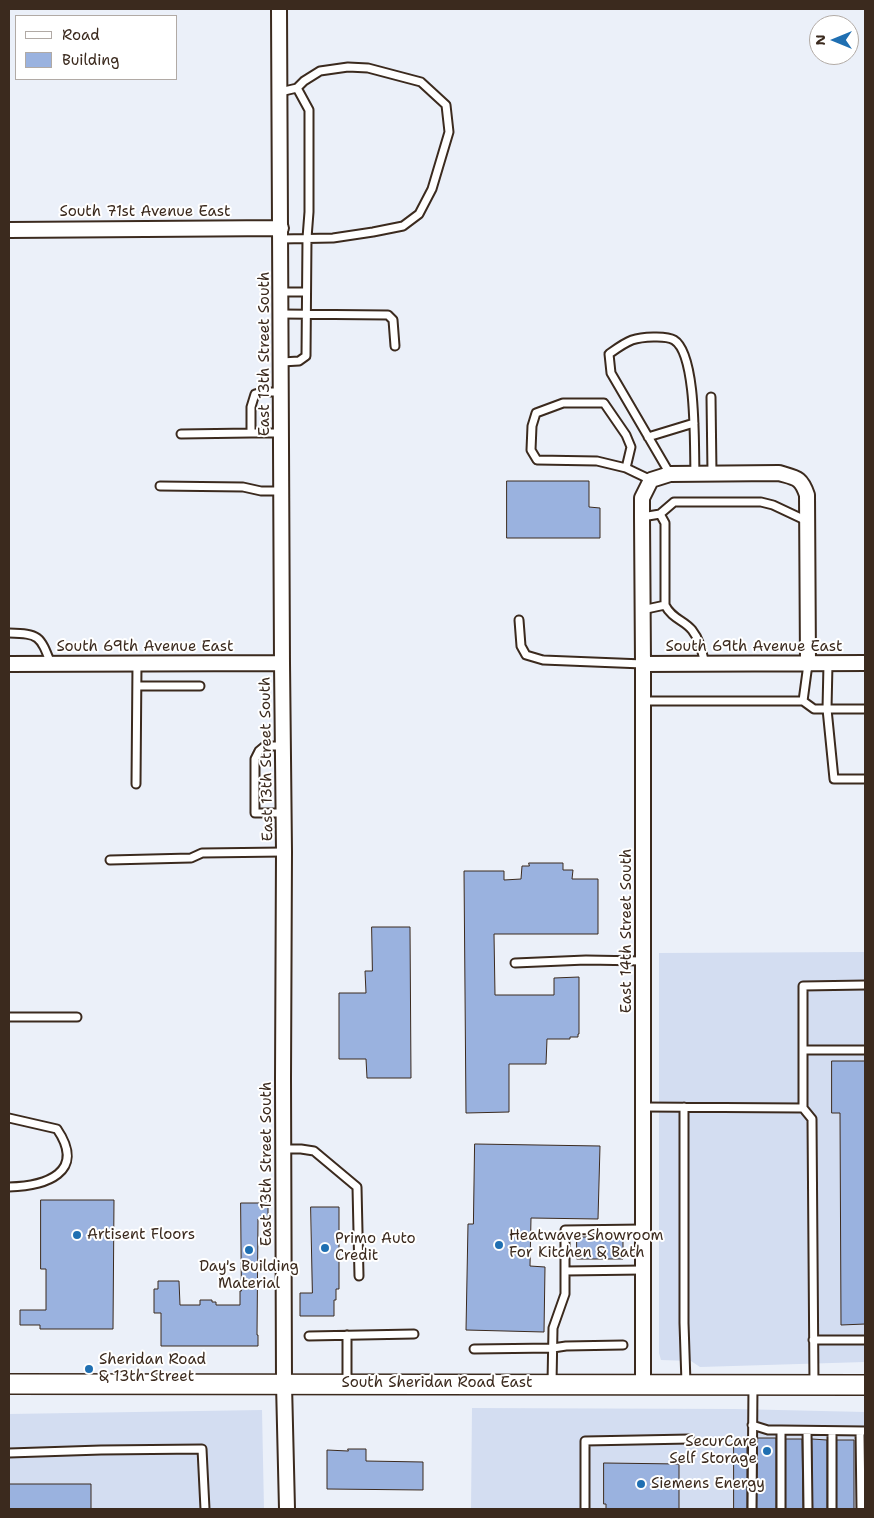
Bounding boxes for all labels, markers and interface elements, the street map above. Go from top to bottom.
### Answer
legend [15,15,178,80]
north arrow [809,15,859,65]
text: Road [62,25,100,45]
text: N [811,34,829,46]
text: Building [62,50,119,70]
street label: South 71st Avenue East [60,203,230,221]
street label: East 13th Street South [256,272,274,436]
street label: South 69th Avenue East [56,638,234,656]
street label: South 69th Avenue East [665,638,843,656]
street label: East 13th Street South [257,677,277,841]
street label: East 14th Street South [618,849,636,1013]
street label: East 13th Street South [258,1082,276,1246]
place label: Artisent Floors [87,1226,195,1244]
place label: Heatwave Showroom For Kitchen & Bath [509,1227,663,1262]
marker: Artisent Floors [71,1229,83,1241]
place label: Primo Auto Credit [335,1230,416,1265]
marker: Heatwave Showroom For Kitchen & Bath [493,1239,505,1251]
marker: Primo Auto Credit [319,1242,331,1254]
marker: Day's Building Material [243,1244,255,1256]
place label: Day's Building Material [199,1258,299,1293]
place label: Sheridan Road & 13th Street [99,1351,206,1386]
marker: Sheridan Road & 13th Street [83,1363,95,1375]
street label: South Sheridan Road East [342,1374,532,1392]
place label: SecurCare Self Storage [669,1433,757,1468]
marker: SecurCare Self Storage [761,1445,773,1457]
place label: Siemens Energy [651,1475,765,1493]
marker: Siemens Energy [635,1478,647,1490]

